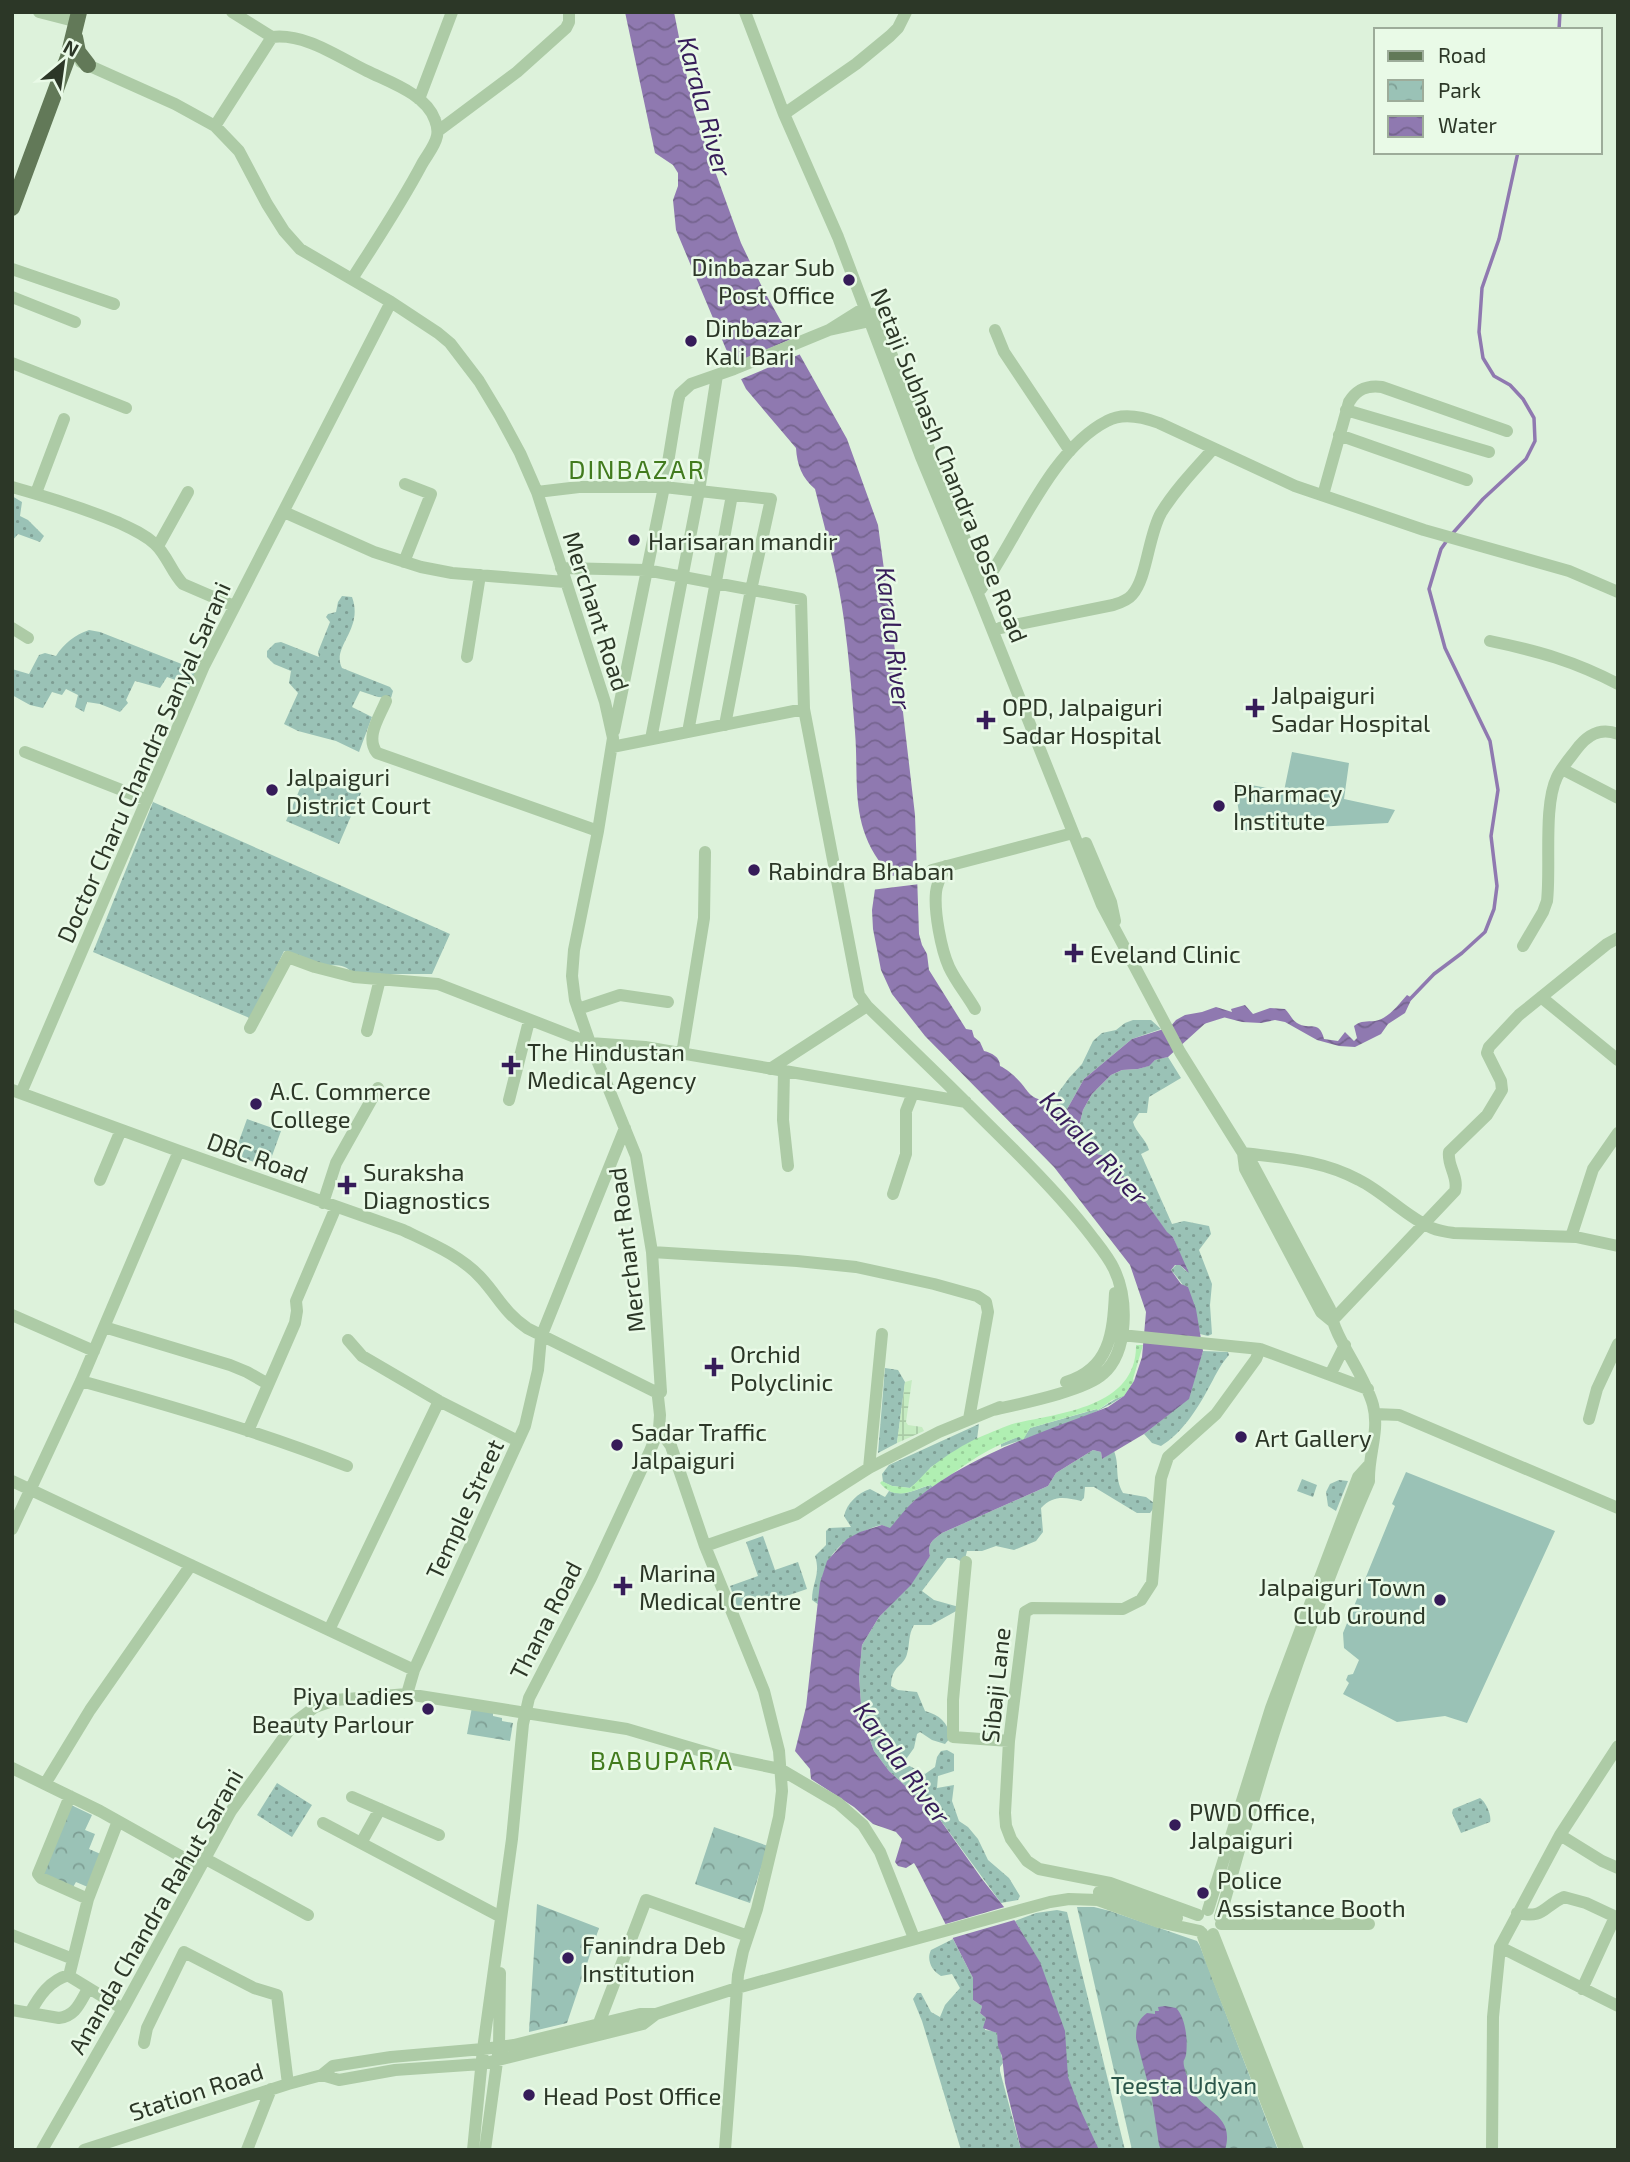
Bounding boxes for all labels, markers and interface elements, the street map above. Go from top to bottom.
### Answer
north arrow [28,28,98,98]
legend [1374,28,1602,154]
water label: Karala River [672,33,740,180]
text: N [60,34,83,61]
text: Road [1438,42,1486,67]
text: Park [1438,77,1481,102]
text: Water [1438,112,1497,137]
place label: Dinbazar Sub Post Office [692,252,835,309]
marker: Dinbazar Sub Post Office [841,272,857,288]
street label: Netaji Subhash Chandra Bose Road [865,284,1035,646]
place label: Dinbazar Kali Bari [705,313,803,370]
marker: Dinbazar Kali Bari [683,333,699,349]
district label: DINBAZAR [568,453,706,484]
place label: Harisaran mandir [648,526,838,555]
street label: Merchant Road [558,528,636,694]
marker: Harisaran mandir [626,532,642,548]
water label: Karala River [871,565,919,712]
street label: Doctor Charu Chandra Sanyal Sarani [50,577,236,947]
place label: Jalpaiguri Sadar Hospital [1271,680,1430,737]
place label: OPD, Jalpaiguri Sadar Hospital [1002,692,1163,749]
marker: Jalpaiguri Sadar Hospital [1245,698,1265,718]
marker: OPD, Jalpaiguri Sadar Hospital [976,710,996,730]
place label: Jalpaiguri District Court [286,762,431,819]
place label: Pharmacy Institute [1233,778,1343,835]
marker: Jalpaiguri District Court [264,782,280,798]
marker: Pharmacy Institute [1211,798,1227,814]
place label: Rabindra Bhaban [768,856,954,885]
marker: Rabindra Bhaban [746,862,762,878]
place label: Eveland Clinic [1090,939,1241,968]
marker: Eveland Clinic [1064,943,1084,963]
place label: The Hindustan Medical Agency [527,1037,697,1094]
marker: The Hindustan Medical Agency [501,1055,521,1075]
place label: A.C. Commerce College [270,1076,431,1133]
water label: Karala River [1035,1084,1156,1211]
marker: A.C. Commerce College [248,1096,264,1112]
street label: DBC Road [204,1125,312,1189]
place label: Suraksha Diagnostics [363,1157,490,1214]
street label: Merchant Road [602,1166,650,1334]
marker: Suraksha Diagnostics [337,1175,357,1195]
place label: Orchid Polyclinic [730,1339,833,1396]
marker: Orchid Polyclinic [704,1357,724,1377]
place label: Sadar Traffic Jalpaiguri [631,1417,767,1474]
place label: Art Gallery [1255,1423,1372,1452]
marker: Art Gallery [1233,1429,1249,1445]
street label: Temple Street [419,1434,509,1584]
marker: Sadar Traffic Jalpaiguri [609,1437,625,1453]
street label: Thana Road [503,1556,587,1684]
place label: Marina Medical Centre [639,1558,801,1615]
place label: Jalpaiguri Town Club Ground [1259,1572,1426,1629]
marker: Marina Medical Centre [613,1576,633,1596]
marker: Jalpaiguri Town Club Ground [1432,1592,1448,1608]
street label: Sibaji Lane [975,1626,1015,1744]
place label: Piya Ladies Beauty Parlour [252,1681,414,1738]
water label: Karala River [848,1695,958,1830]
marker: Piya Ladies Beauty Parlour [420,1701,436,1717]
district label: BABUPARA [590,1744,734,1775]
street label: Ananda Chandra Rahut Sarani [61,1763,249,2059]
place label: PWD Office, Jalpaiguri [1189,1797,1315,1854]
marker: PWD Office, Jalpaiguri [1167,1817,1183,1833]
place label: Police Assistance Booth [1217,1865,1406,1922]
marker: Police Assistance Booth [1195,1885,1211,1901]
place label: Fanindra Deb Institution [582,1930,726,1987]
marker: Fanindra Deb Institution [560,1950,576,1966]
street label: Station Road [125,2056,267,2126]
park label: Teesta Udyan [1111,2070,1257,2099]
place label: Head Post Office [543,2081,721,2110]
marker: Head Post Office [521,2087,537,2103]

